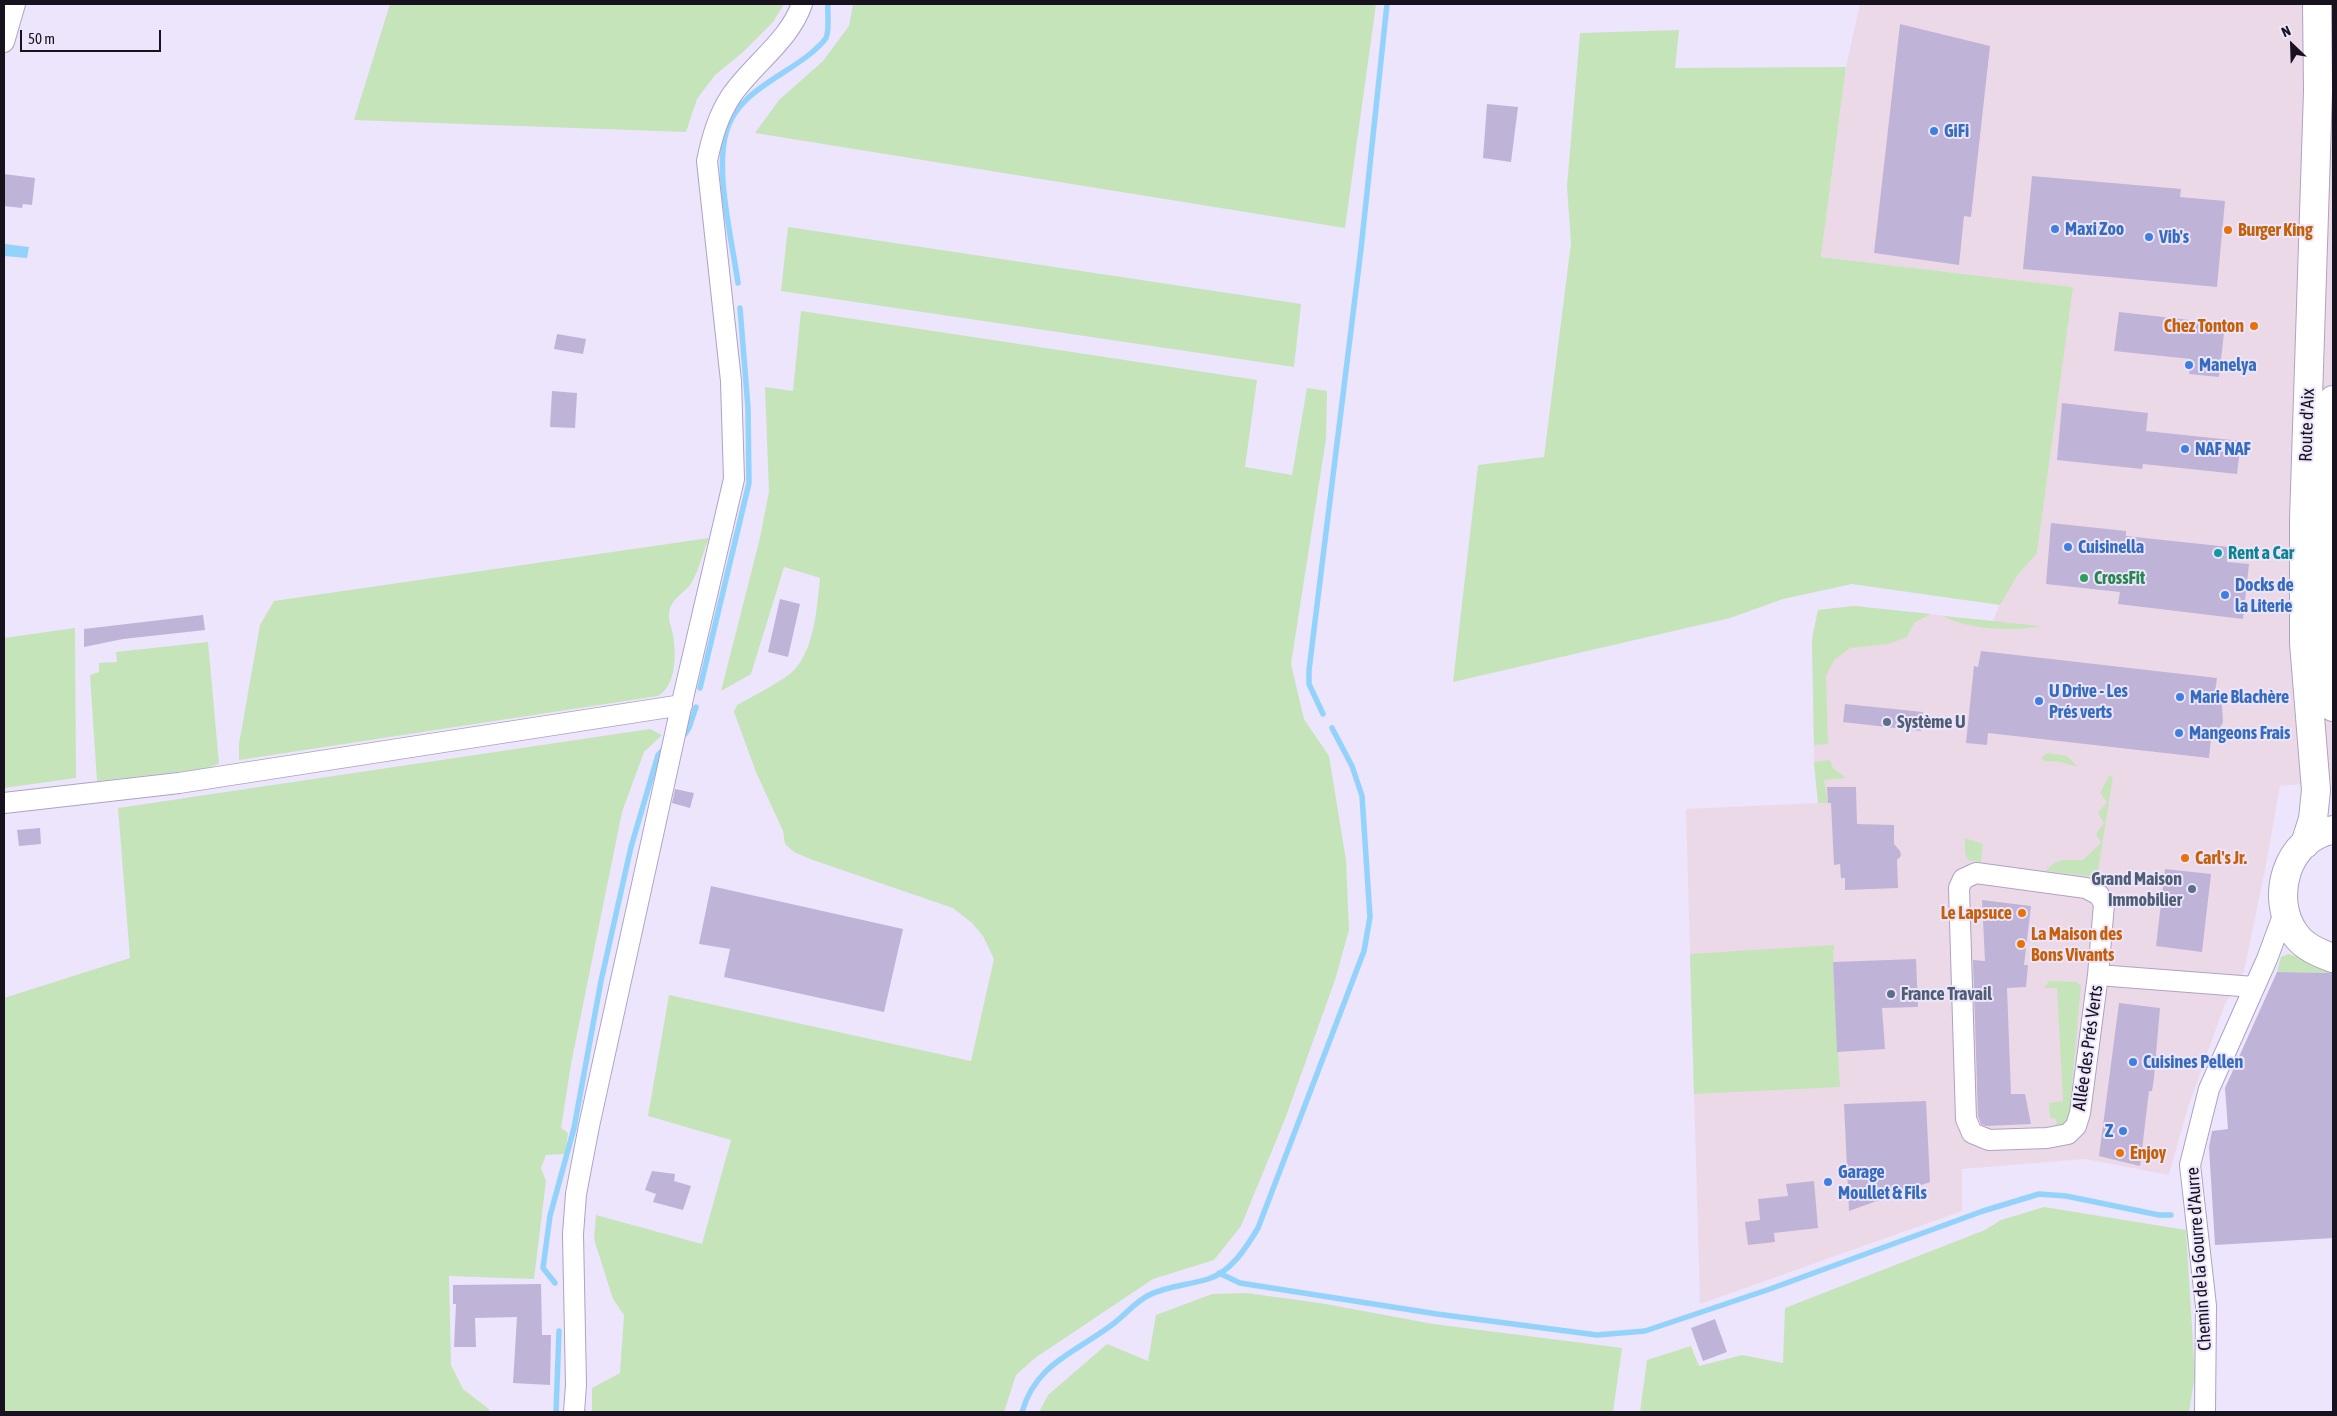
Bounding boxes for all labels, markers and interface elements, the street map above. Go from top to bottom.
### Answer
scale bar [22,20,164,52]
north arrow [2267,20,2317,70]
text: N [2279,22,2293,40]
text: 50 m [28,30,55,47]
place label: GiFi [1944,120,1969,142]
marker: GiFi [1928,125,1940,137]
place label: Maxi Zoo [2065,218,2124,240]
place label: Burger King [2238,219,2313,241]
marker: Maxi Zoo [2049,223,2061,235]
marker: Burger King [2222,224,2234,236]
place label: Vib's [2159,226,2189,248]
marker: Vib's [2143,231,2155,243]
place label: Chez Tonton [2164,315,2244,337]
marker: Chez Tonton [2248,320,2260,332]
place label: Manelya [2199,354,2257,376]
marker: Manelya [2183,359,2195,371]
street label: Route d'Aix [2295,388,2319,462]
place label: NAF NAF [2195,438,2251,460]
marker: NAF NAF [2179,443,2191,455]
place label: Cuisinella [2078,536,2144,558]
marker: Cuisinella [2062,541,2074,553]
place label: Rent a Car [2228,542,2294,564]
marker: Rent a Car [2212,547,2224,559]
place label: CrossFit [2094,567,2145,589]
marker: CrossFit [2078,572,2090,584]
place label: Docks de la Literie [2235,574,2294,616]
marker: Docks de la Literie [2219,589,2231,601]
place label: U Drive - Les Prés verts [2049,680,2128,722]
place label: Marie Blachère [2190,686,2289,708]
marker: Marie Blachère [2174,691,2186,703]
marker: U Drive - Les Prés verts [2033,695,2045,707]
place label: Système U [1897,711,1966,733]
marker: Système U [1881,716,1893,728]
place label: Mangeons Frais [2189,722,2290,744]
marker: Mangeons Frais [2173,727,2185,739]
place label: Carl's Jr. [2195,847,2247,869]
marker: Carl's Jr. [2179,852,2191,864]
place label: Grand Maison Immobilier [2091,868,2182,911]
marker: Grand Maison Immobilier [2186,883,2198,895]
place label: Le Lapsuce [1941,902,2012,924]
marker: Le Lapsuce [2016,907,2028,919]
place label: La Maison des Bons Vivants [2031,923,2122,966]
marker: La Maison des Bons Vivants [2015,938,2027,950]
place label: France Travail [1901,983,1992,1005]
street label: Allée des Prés Verts [2068,984,2108,1112]
marker: France Travail [1885,988,1897,1000]
place label: Cuisines Pellen [2143,1051,2243,1073]
marker: Cuisines Pellen [2127,1056,2139,1068]
place label: Z [2105,1120,2113,1142]
marker: Z [2117,1125,2129,1137]
place label: Enjoy [2130,1142,2166,1164]
marker: Enjoy [2114,1147,2126,1159]
place label: Garage Moullet & Fils [1838,1161,1927,1204]
street label: Chemin de la Gourre d'Aurre [2182,1167,2216,1351]
marker: Garage Moullet & Fils [1822,1176,1834,1188]

